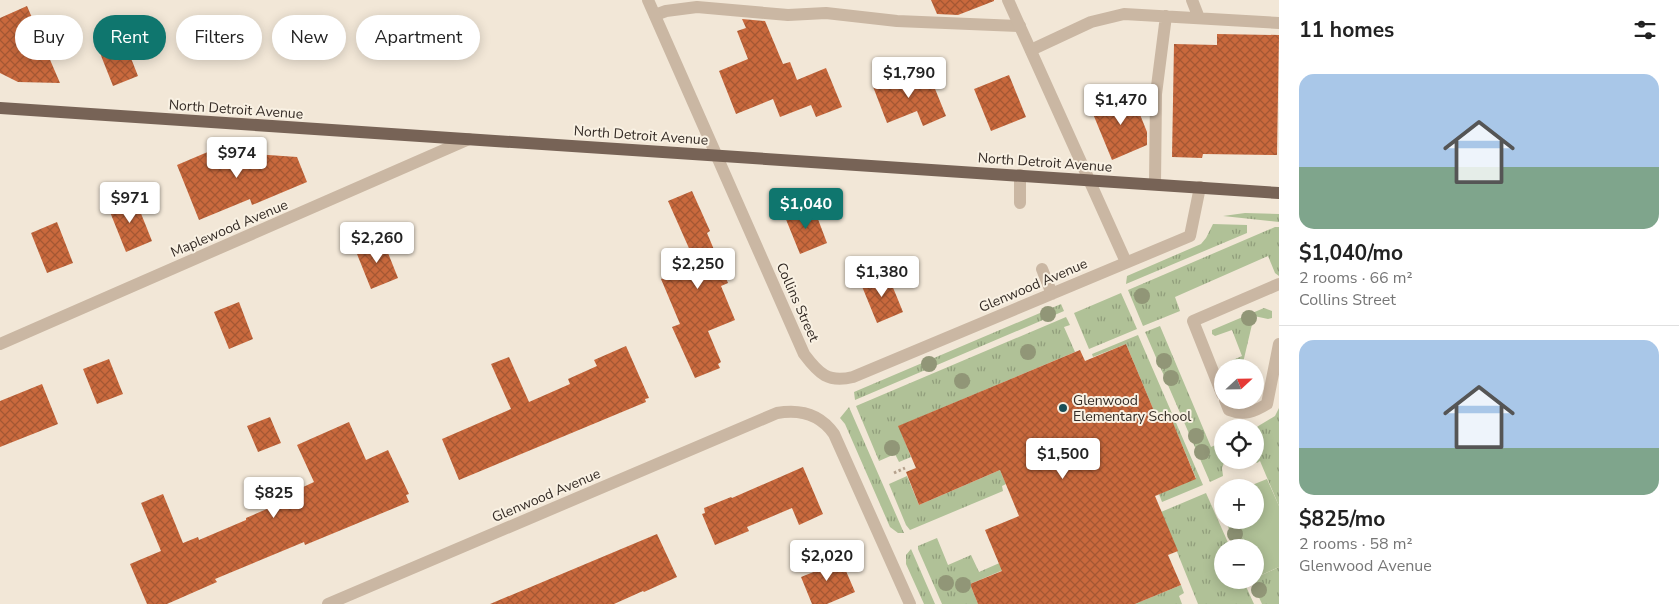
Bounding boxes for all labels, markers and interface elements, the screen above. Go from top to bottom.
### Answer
chip: Buy [15,15,83,60]
chip: Rent [93,15,166,60]
chip: Filters [176,15,262,60]
chip: New [272,15,346,60]
chip: Apartment [356,15,480,60]
text: 11 homes [1299,16,1394,44]
icon: filters [1631,16,1659,44]
pin: $1,790 [868,56,950,99]
text: $1,790 [883,62,935,84]
pin: $1,470 [1080,84,1162,126]
text: $1,470 [1095,89,1147,111]
street label: North Detroit Avenue [168,95,304,124]
icon: home [1434,107,1524,197]
street label: North Detroit Avenue [573,121,709,150]
pin: $974 [207,136,267,179]
text: $974 [218,142,256,164]
street label: North Detroit Avenue [977,148,1113,177]
pin: $971 [100,182,160,224]
text: $971 [111,187,149,209]
pin: $1,040 [765,188,847,230]
text: $1,040 [780,193,832,215]
street label: Maplewood Avenue [168,195,291,262]
pin: $2,260 [336,222,418,264]
text: $2,260 [351,227,403,249]
text: $1,040/mo [1299,239,1403,267]
pin: $2,250 [657,248,739,290]
text: $2,250 [672,253,724,275]
street label: Glenwood Avenue [976,254,1090,317]
pin: $1,380 [841,256,923,298]
street label: Collins Street [772,260,823,345]
text: $1,380 [856,261,908,283]
text: 2 rooms · 66 m² [1299,267,1412,289]
text: Collins Street [1299,289,1396,311]
north arrow [1214,359,1264,409]
map controls [1214,359,1264,589]
icon: home [1434,372,1524,462]
place label: Glenwood Elementary School [1073,391,1192,426]
marker: Glenwood Elementary School [1057,402,1069,414]
button: locate [1214,419,1264,469]
pin: $1,500 [1022,438,1104,480]
text: $1,500 [1037,443,1089,465]
street label: Glenwood Avenue [489,464,603,527]
pin: $825 [244,476,304,519]
button: + [1214,479,1264,529]
text: $825 [255,482,293,504]
text: $825/mo [1299,505,1385,533]
text: 2 rooms · 58 m² [1299,533,1412,555]
button: − [1214,539,1264,589]
pin: $2,020 [786,540,868,582]
text: $2,020 [801,545,853,567]
text: Glenwood Avenue [1299,555,1432,577]

